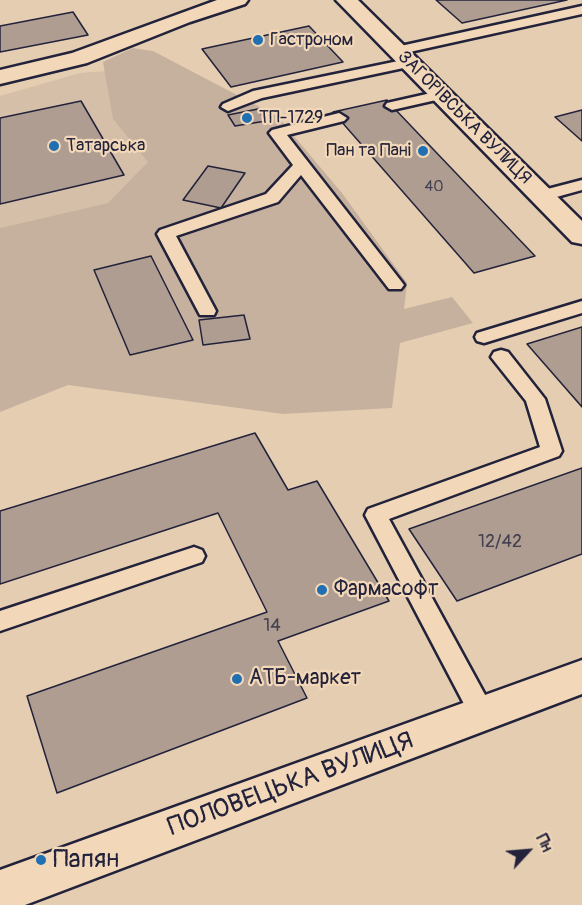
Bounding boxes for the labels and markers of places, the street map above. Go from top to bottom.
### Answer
place label: Гастроном [270,29,353,51]
marker: Гастроном [251,33,265,47]
place label: ТП-1729 [259,107,323,129]
marker: ТП-1729 [240,111,254,125]
place label: Татарська [66,135,145,157]
marker: Татарська [47,139,61,153]
place label: Пан та Пані [326,140,411,162]
marker: Пан та Пані [416,144,430,158]
place label: Фармасофт [334,577,439,603]
marker: Фармасофт [315,583,329,597]
place label: АТБ-маркет [249,666,361,692]
marker: АТБ-маркет [230,672,244,686]
place label: Папян [53,844,119,876]
marker: Папян [34,853,48,867]

